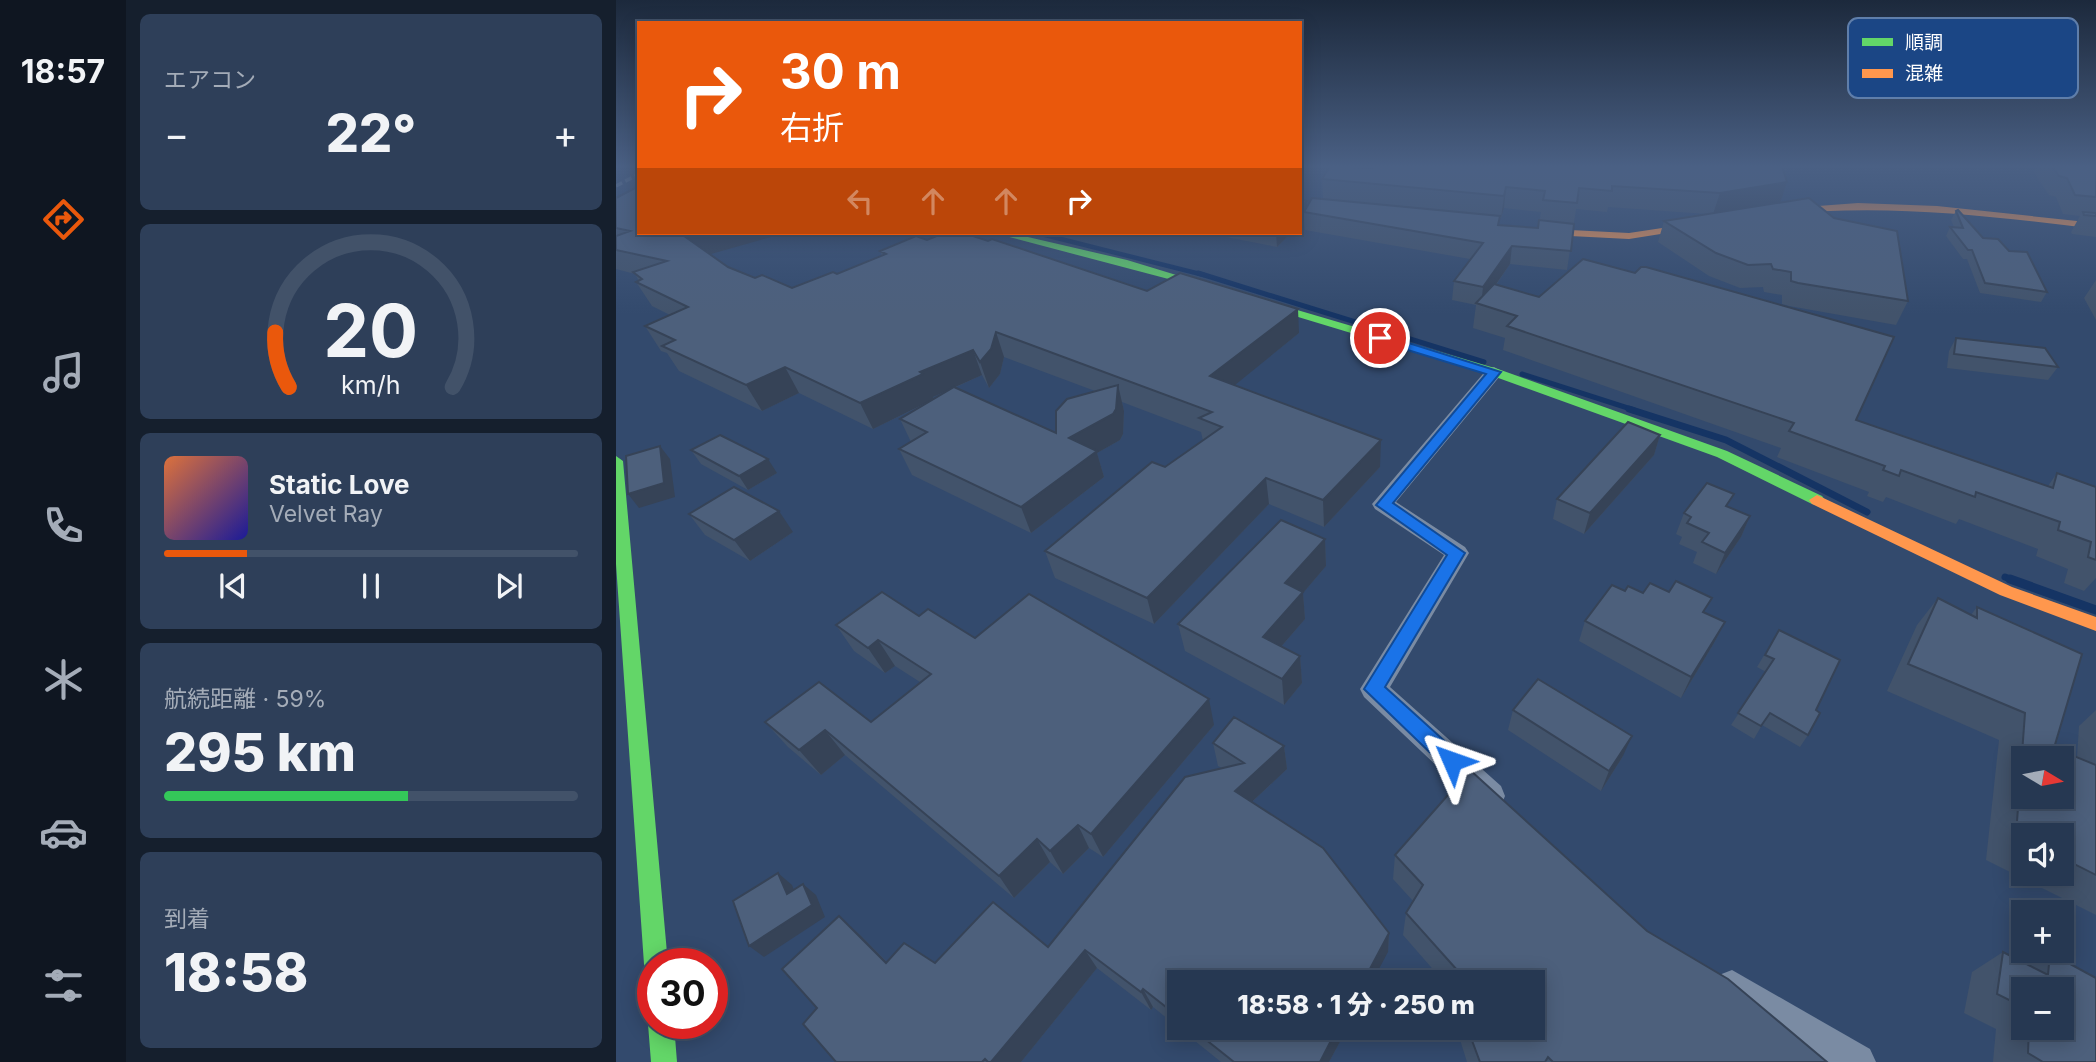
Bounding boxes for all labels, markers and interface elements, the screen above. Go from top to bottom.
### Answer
legend [1848,18,2078,98]
text: 順調 [1905,31,1943,54]
text: 30 m [780,42,901,101]
icon: right [665,49,756,140]
text: 18:57 [21,52,105,91]
text: 混雑 [1905,62,1943,85]
text: エアコン [164,66,256,94]
text: 22° [326,102,416,165]
text: 右折 [780,108,844,147]
text: − [164,111,189,157]
text: + [553,111,578,157]
icon: left [841,182,879,220]
icon: ahead [914,182,952,220]
icon: ahead [987,182,1025,220]
icon: right [1060,182,1098,220]
icon: directions [39,195,88,244]
text: 20 [324,287,418,376]
pin [1350,308,1410,368]
icon: arrive [1361,319,1399,357]
icon: music [39,348,88,397]
text: km/h [341,370,401,400]
text: Static Love [269,469,410,500]
text: Velvet Ray [269,500,383,528]
icon: phone [39,501,88,550]
icon: previous [214,567,252,605]
icon: pause [352,567,390,605]
icon: next [490,567,528,605]
icon: climate [39,655,88,704]
text: 航続距離 · 59% [164,685,326,713]
text: 295 km [164,721,356,784]
position arrow [1415,724,1489,798]
north arrow [2011,746,2074,808]
map controls [2011,746,2074,1040]
icon: car [39,808,88,857]
button: sound [2011,823,2074,886]
button: + [2011,900,2074,963]
text: 到着 [164,905,210,933]
text: 18:58 [164,941,308,1004]
speed limit sign: 30 [637,948,728,1039]
icon: filters [39,961,88,1010]
button: − [2011,977,2074,1040]
text: 18:58 · 1 分 · 250 m [1237,989,1475,1020]

